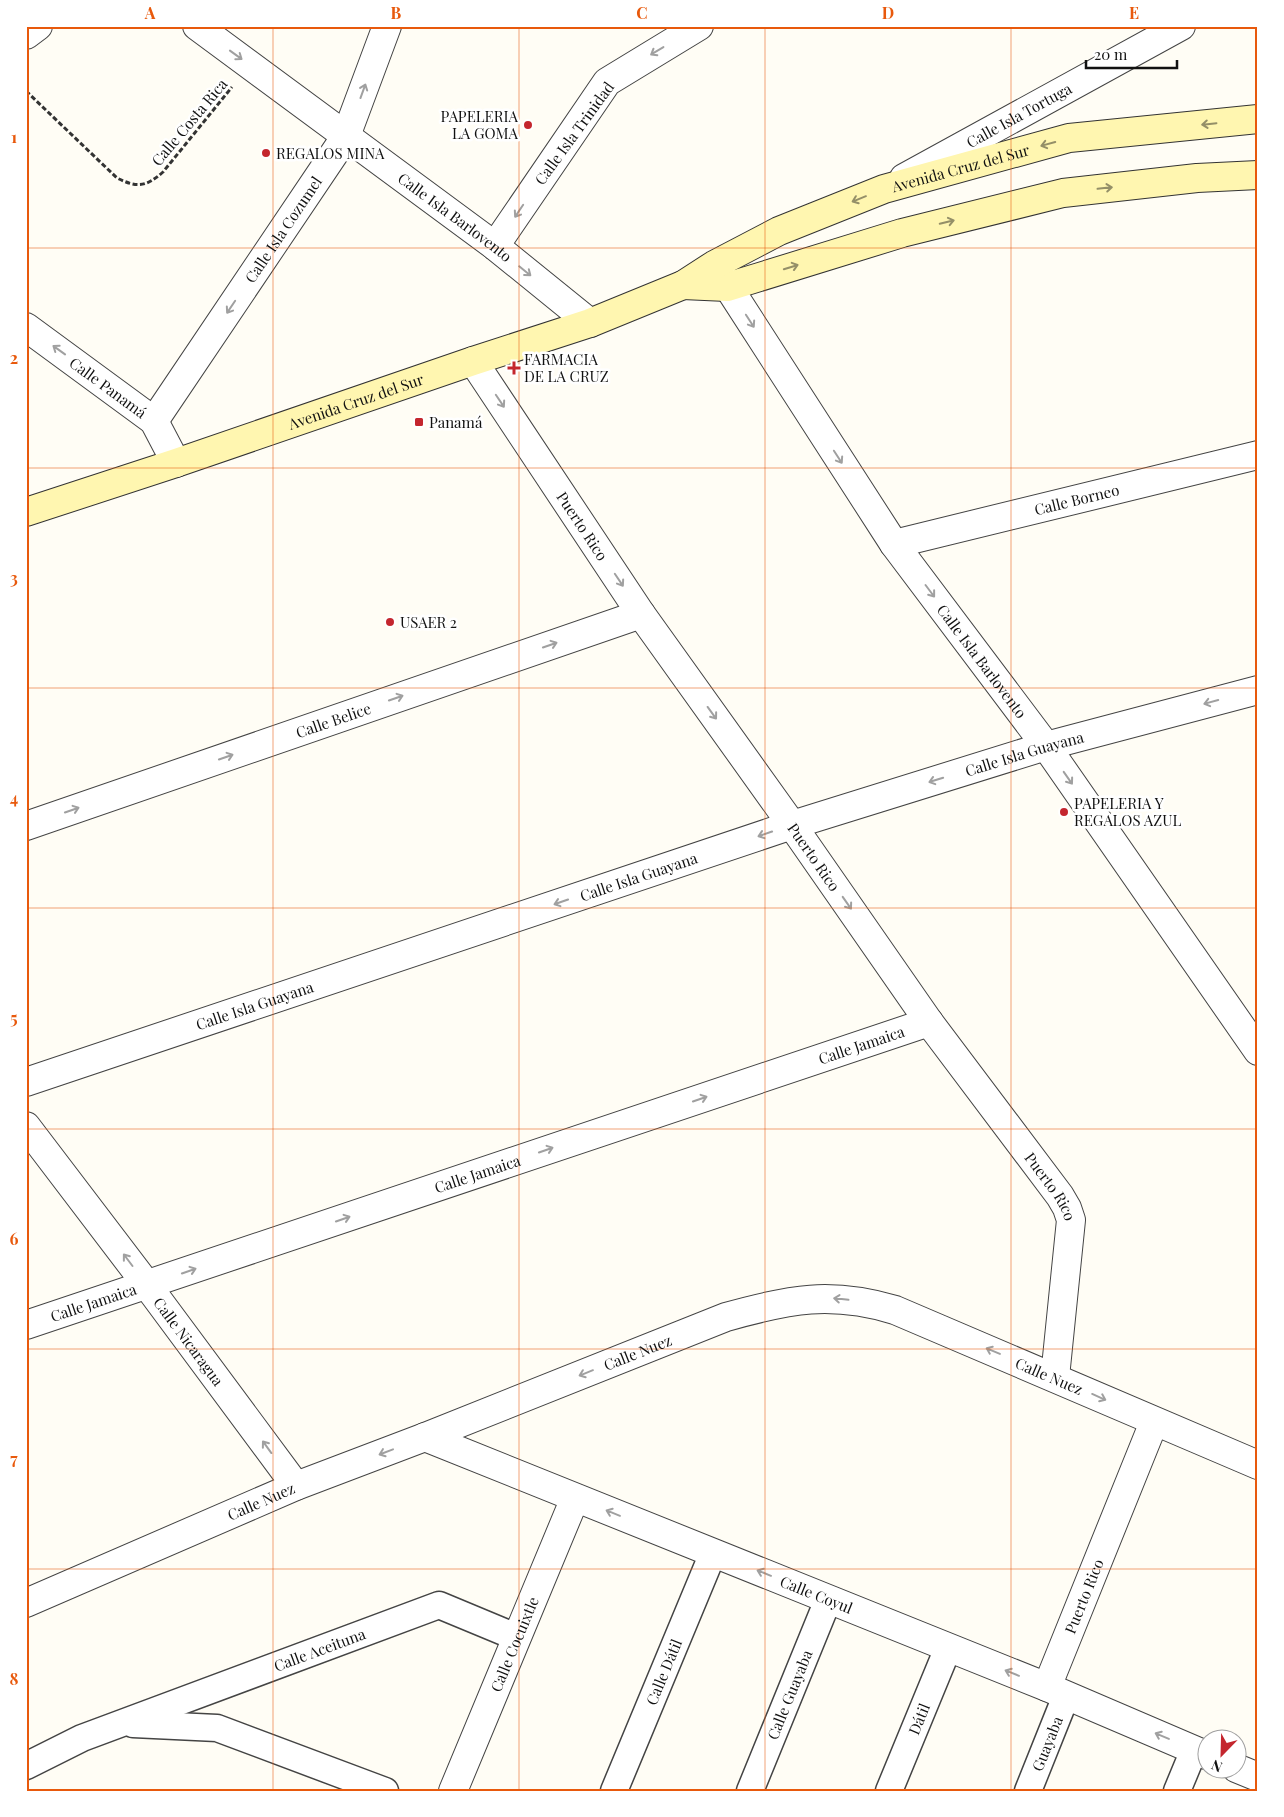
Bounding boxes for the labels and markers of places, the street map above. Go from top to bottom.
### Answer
place label: PAPELERIA LA GOMA [441,106,519,143]
marker: PAPELERIA LA GOMA [522,119,534,131]
place label: REGALOS MINA [276,143,385,163]
marker: REGALOS MINA [260,147,272,159]
place label: FARMACIA DE LA CRUZ [524,349,609,386]
marker: FARMACIA DE LA CRUZ [508,362,520,374]
place label: Panamá [429,412,483,432]
marker: Panamá [413,416,425,428]
place label: USAER 2 [400,612,457,632]
marker: USAER 2 [384,616,396,628]
place label: PAPELERIA Y REGALOS AZUL [1074,793,1181,830]
marker: PAPELERIA Y REGALOS AZUL [1058,806,1070,818]

